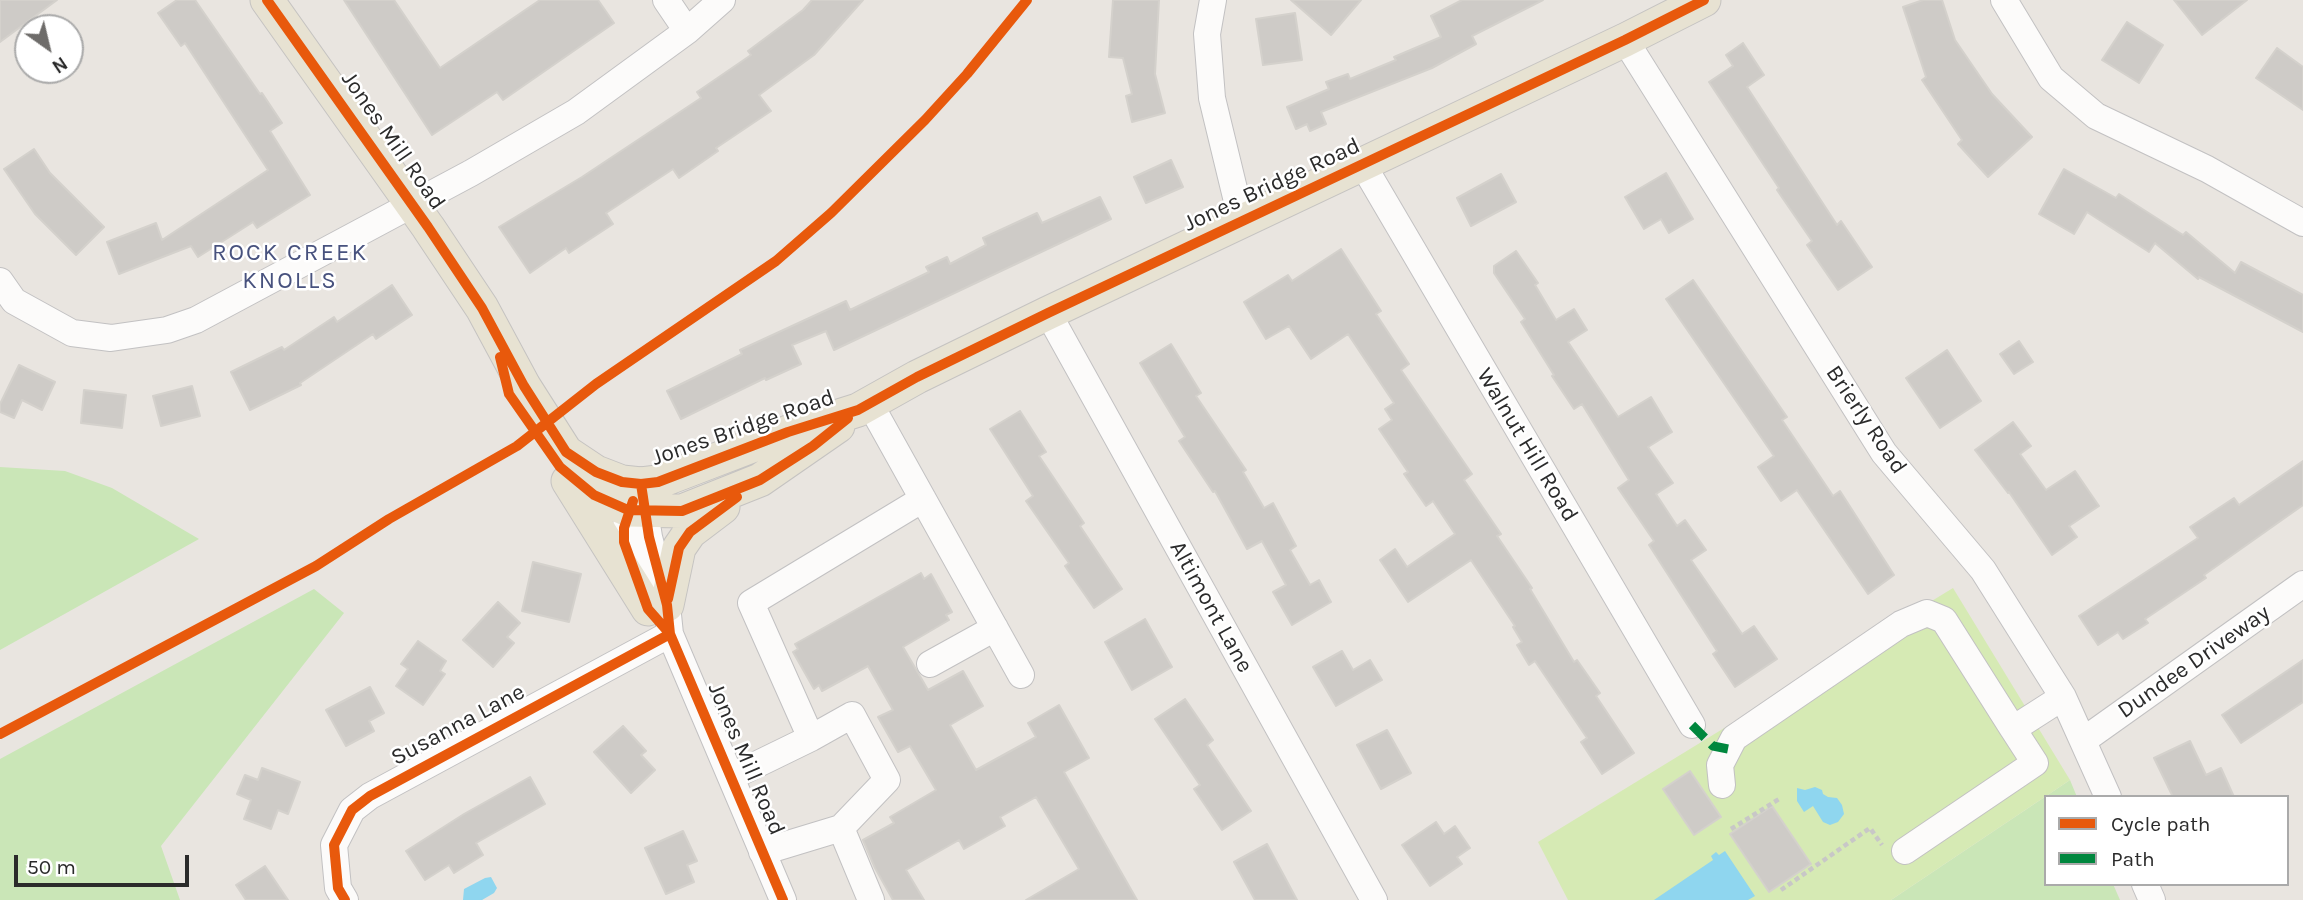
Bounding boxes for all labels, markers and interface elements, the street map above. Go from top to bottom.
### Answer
north arrow [14,14,84,84]
text: N [48,52,71,78]
street label: Jones Mill Road [335,66,451,216]
street label: Jones Bridge Road [1179,132,1365,238]
district label: ROCK CREEK KNOLLS [213,239,367,295]
street label: Brierly Road [1820,360,1912,480]
street label: Walnut Hill Road [1470,363,1584,527]
street label: Jones Bridge Road [648,384,838,472]
street label: Altimont Lane [1163,536,1259,678]
street label: Dundee Driveway [2113,599,2275,725]
street label: Susanna Lane [386,678,530,772]
street label: Jones Mill Road [702,679,790,839]
legend [2044,795,2289,886]
text: Cycle path [2111,812,2211,836]
scale bar [18,841,192,885]
text: Path [2111,847,2155,871]
text: 50 m [27,855,76,879]

